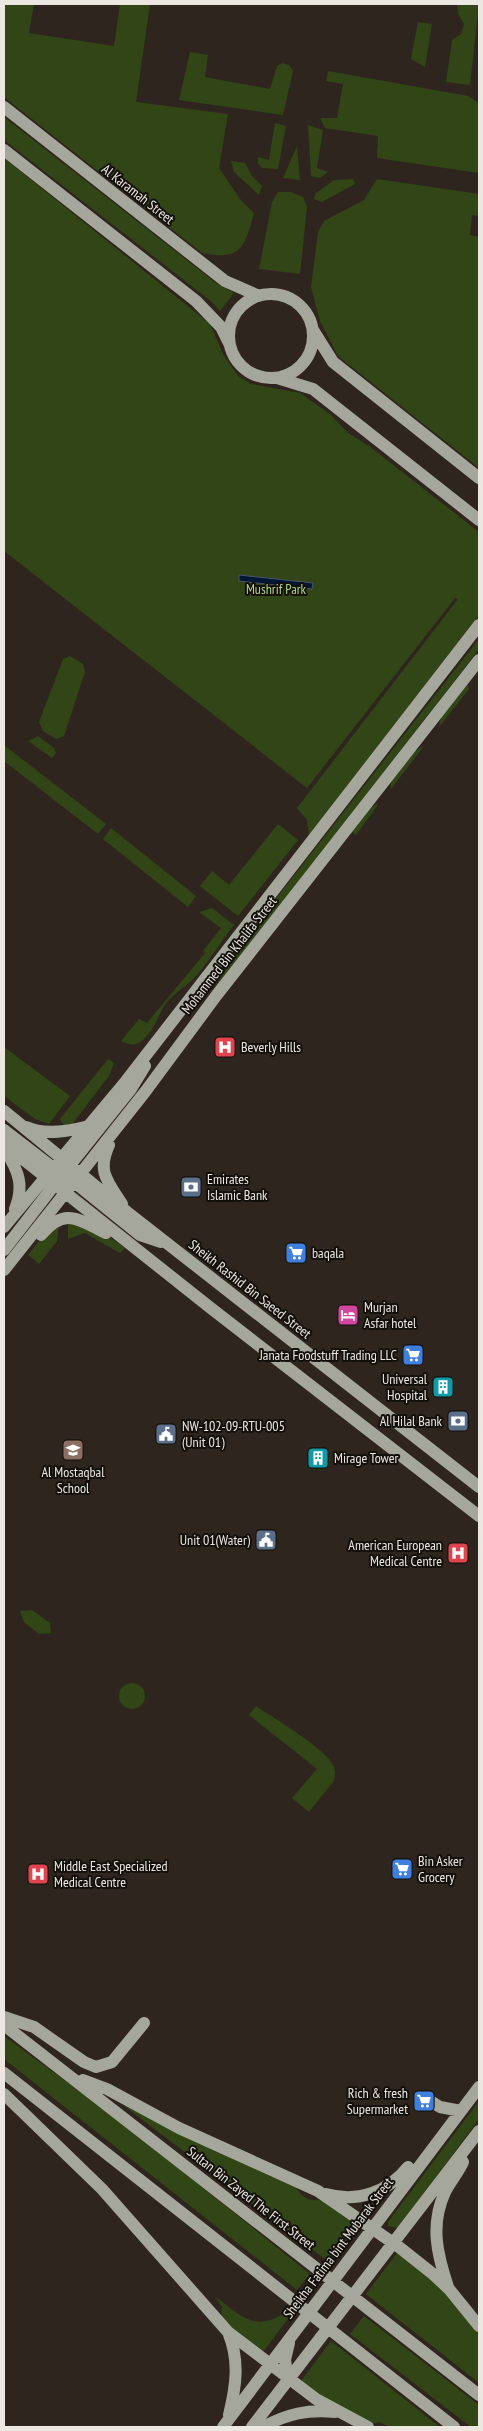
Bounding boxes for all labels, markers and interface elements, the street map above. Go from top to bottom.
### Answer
street label: Al Karamah Street [98,160,178,228]
park label: Mushrif Park [246,580,307,598]
street label: Mohammed Bin Khalifa Street [177,892,281,1018]
hospital icon: Beverly Hills [213,1035,237,1059]
place label: Beverly Hills [241,1038,301,1056]
place label: Emirates Islamic Bank [207,1170,268,1204]
bank icon: Emirates Islamic Bank [179,1175,203,1199]
street label: Sheikh Rashid Bin Saeed Street [185,1236,315,1343]
supermarket icon: baqala [284,1241,308,1265]
place label: baqala [312,1244,344,1262]
place label: Murjan Asfar hotel [364,1298,417,1332]
hotel icon: Murjan Asfar hotel [336,1303,360,1327]
supermarket icon: Janata Foodstuff Trading LLC [401,1343,425,1367]
place label: Janata Foodstuff Trading LLC [258,1346,398,1364]
place label: Universal Hospital [382,1370,428,1404]
building icon: Universal Hospital [431,1375,455,1399]
bank icon: Al Hilal Bank [446,1409,470,1433]
place label: Al Hilal Bank [380,1412,443,1430]
place label: NW-102-09-RTU-005 (Unit 01) [182,1417,285,1451]
public building icon: NW-102-09-RTU-005 (Unit 01) [154,1422,178,1446]
school or university icon: Al Mostaqbal School [61,1438,85,1462]
building icon: Mirage Tower [306,1446,330,1470]
place label: Mirage Tower [334,1449,398,1467]
place label: Al Mostaqbal School [42,1463,105,1497]
public building icon: Unit 01(Water) [254,1528,278,1552]
place label: Unit 01(Water) [180,1531,251,1549]
place label: American European Medical Centre [348,1536,442,1570]
hospital icon: American European Medical Centre [446,1541,470,1565]
place label: Bin Asker Grocery [418,1852,463,1886]
place label: Middle East Specialized Medical Centre [54,1857,168,1891]
supermarket icon: Bin Asker Grocery [390,1857,414,1881]
hospital icon: Middle East Specialized Medical Centre [26,1862,50,1886]
place label: Rich & fresh Supermarket [347,2084,408,2118]
supermarket icon: Rich & fresh Supermarket [412,2089,436,2113]
street label: Sultan Bin Zayed The First Street [183,2142,319,2254]
street label: Sheikha Fatima bint Mubarak Street [279,2174,397,2322]

